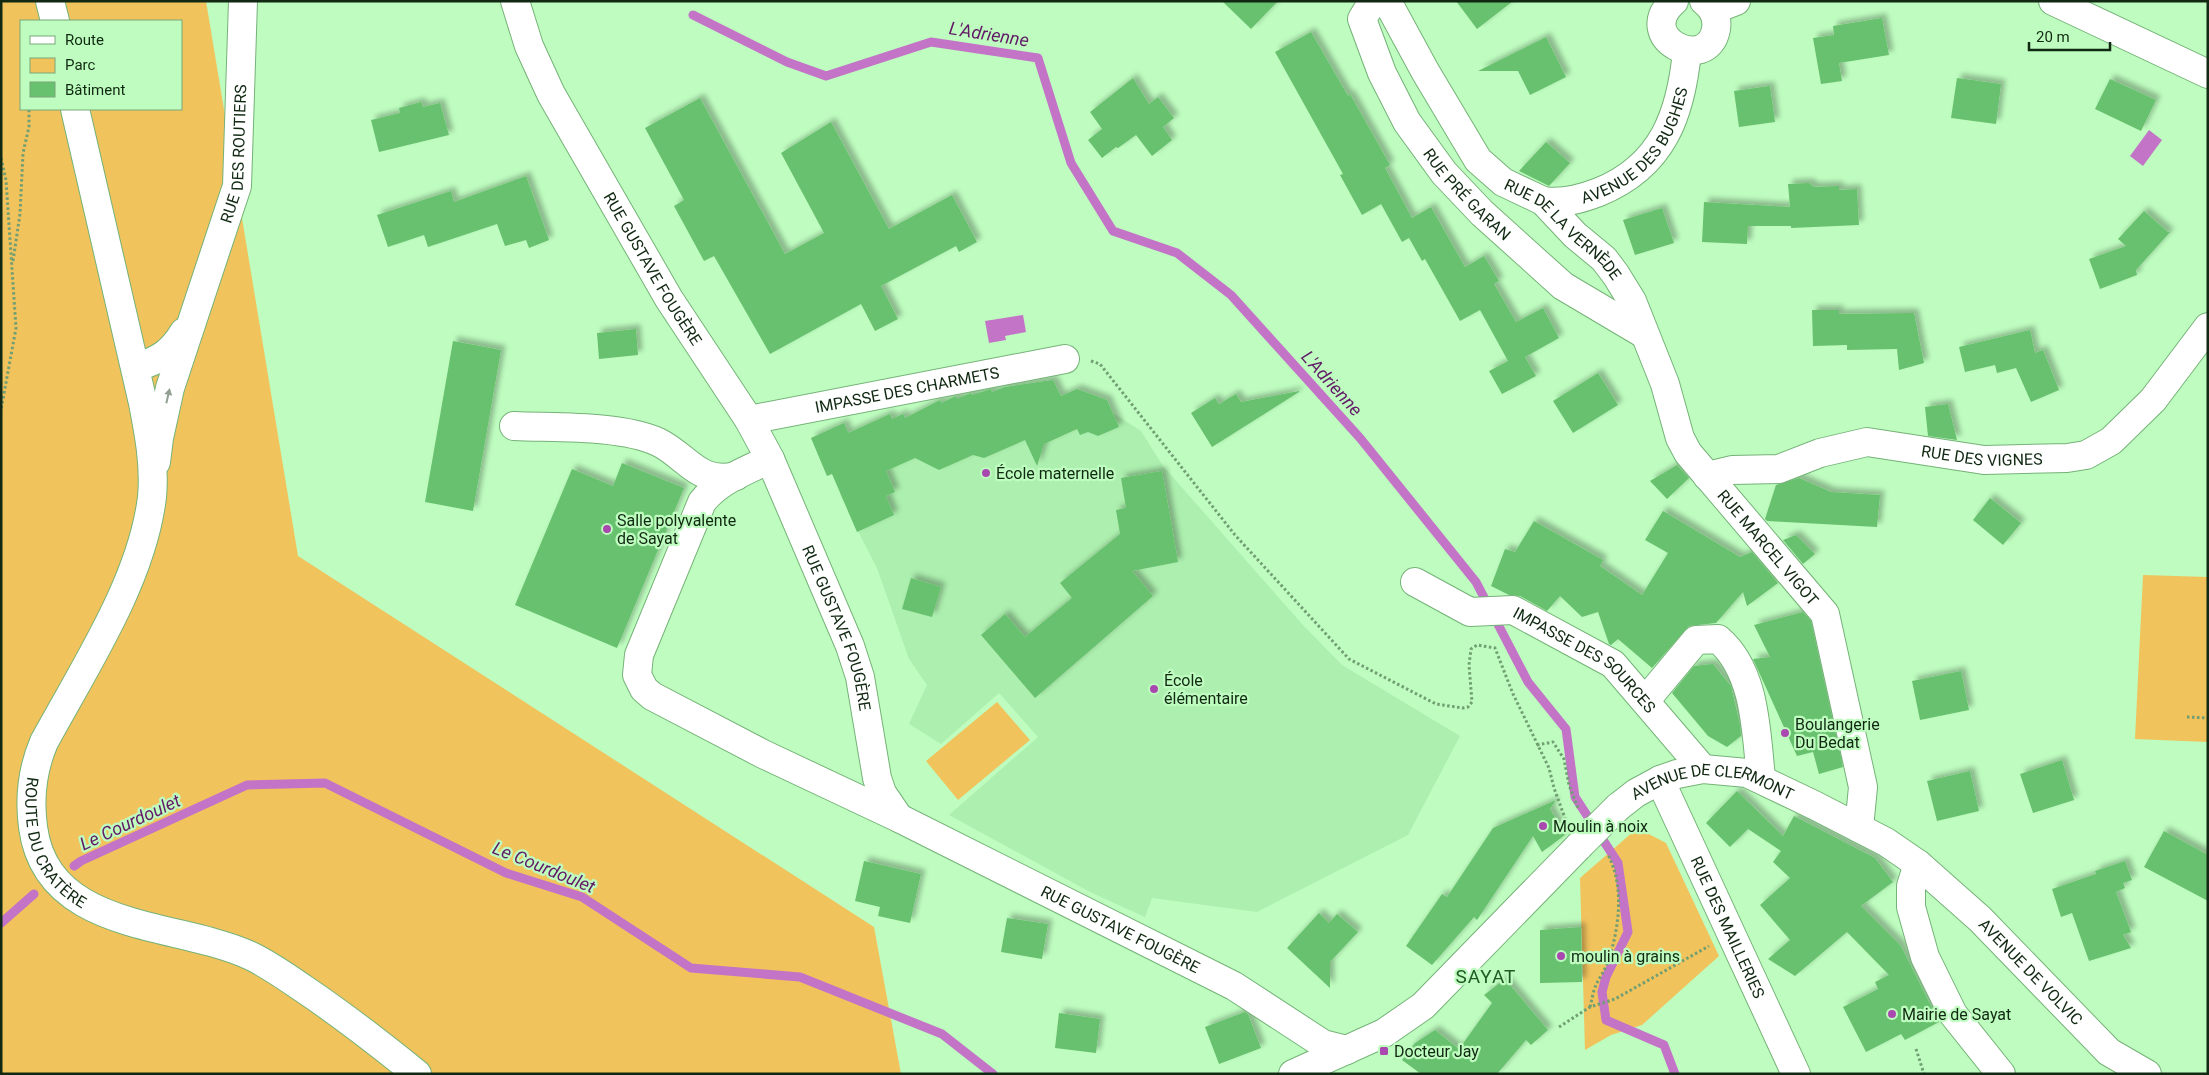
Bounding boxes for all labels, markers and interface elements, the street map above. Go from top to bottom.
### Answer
water label: L'Adrienne [948,17,1030,51]
legend [20,20,182,110]
scale bar [2029,20,2110,52]
text: 20 m [2036,28,2070,46]
text: Route [65,31,104,49]
text: Parc [65,56,95,74]
text: Bâtiment [65,81,125,99]
street label: RUE DES ROUTIERS [216,84,250,225]
street label: AVENUE DES BUGHES [1579,85,1691,207]
street label: RUE PRÉ GARAN [1420,144,1515,244]
street label: RUE DE LA VERNÈDE [1501,175,1626,283]
street label: RUE GUSTAVE FOUGÈRE [600,188,706,349]
water label: L'Adrienne [1297,346,1367,420]
street label: IMPASSE DES CHARMETS [813,362,1001,417]
one-way arrow [164,388,172,403]
street label: RUE DES VIGNES [1920,441,2043,470]
place label: École maternelle [996,464,1114,483]
marker: École maternelle [980,467,992,479]
street label: RUE MARCEL VIGOT [1714,486,1823,609]
place label: Salle polyvalente de Sayat [617,511,736,548]
marker: Salle polyvalente de Sayat [601,523,613,535]
street label: RUE GUSTAVE FOUGÈRE [798,542,875,712]
street label: IMPASSE DES SOURCES [1510,603,1660,716]
place label: École élémentaire [1164,671,1248,708]
marker: École élémentaire [1148,683,1160,695]
place label: Boulangerie Du Bedat [1795,715,1880,752]
marker: Boulangerie Du Bedat [1779,727,1791,739]
text: AVENUE DE CLERMONT [1628,759,1797,804]
street label: ROUTE DU CRATÈRE [22,776,90,912]
street label: AVENUE DE CLERMONT [1627,788,1799,810]
water label: Le Courdoulet [76,789,184,854]
place label: Moulin à noix [1553,817,1648,836]
marker: Moulin à noix [1537,820,1549,832]
water label: Le Courdoulet [490,837,598,897]
street label: RUE DES MAILLERIES [1687,853,1769,1001]
street label: RUE GUSTAVE FOUGÈRE [1038,881,1203,977]
street label: AVENUE DE VOLVIC [1975,914,2087,1029]
place label: moulin à grains [1571,947,1680,966]
marker: moulin à grains [1555,950,1567,962]
district label: SAYAT [1456,965,1516,988]
place label: Mairie de Sayat [1902,1005,2011,1024]
marker: Mairie de Sayat [1886,1008,1898,1020]
place label: Docteur Jay [1394,1042,1479,1061]
marker: Docteur Jay [1378,1045,1390,1057]

